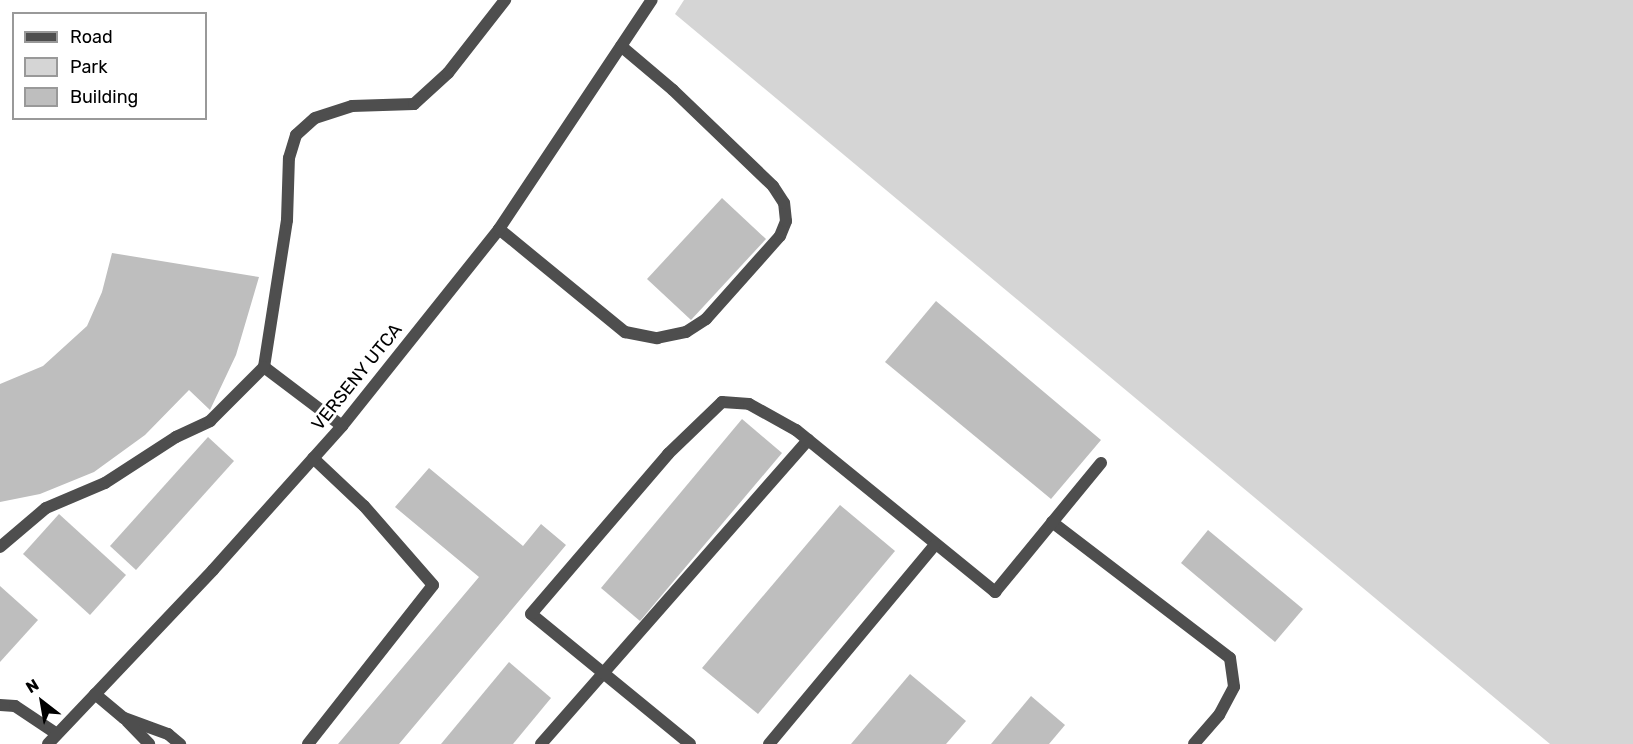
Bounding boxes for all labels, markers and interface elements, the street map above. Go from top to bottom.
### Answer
legend [12,12,207,120]
text: Road [70,26,113,48]
text: Park [70,56,107,78]
text: Building [70,86,138,108]
street label: VERSENY UTCA [307,319,407,435]
north arrow [12,672,72,732]
text: N [23,675,42,697]

